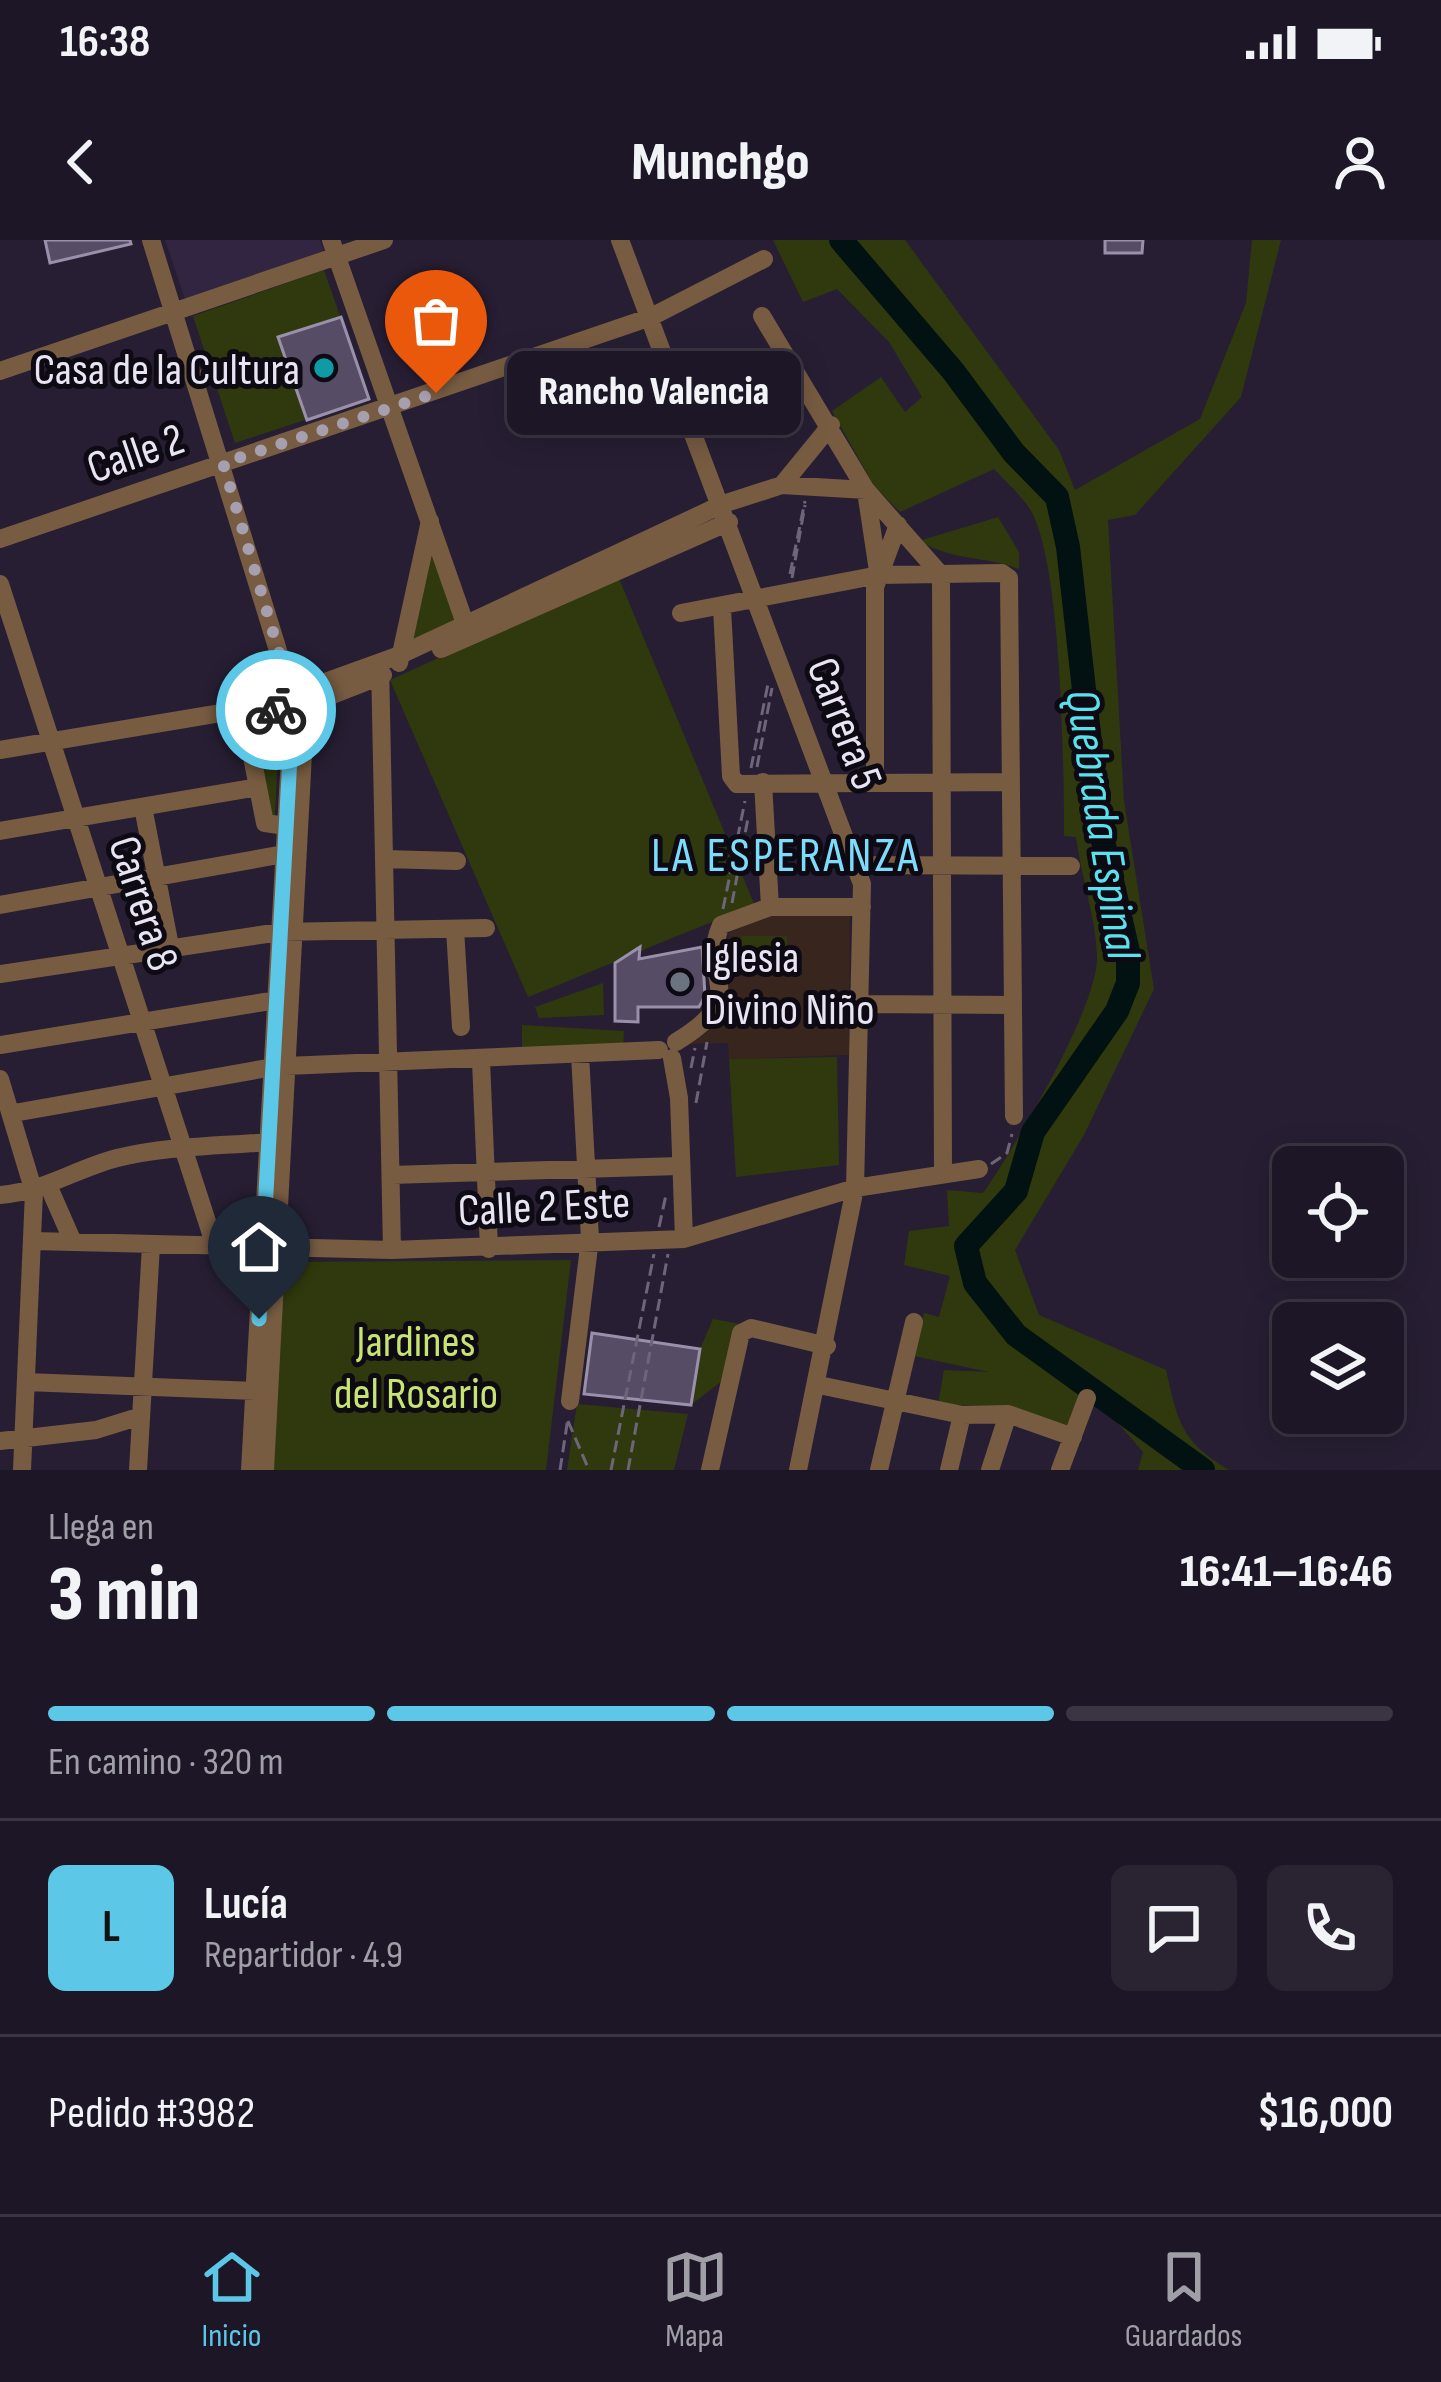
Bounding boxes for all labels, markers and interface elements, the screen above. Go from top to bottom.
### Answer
text: 16:38 [60,15,150,70]
icon: back [48,129,114,195]
icon: person [1327,129,1393,195]
text: Munchgo [631,130,810,195]
pin [385,270,487,393]
icon: bag [403,288,469,354]
place label: Casa de la Cultura [33,343,300,398]
callout: Rancho Valencia [508,351,802,435]
marker: Casa de la Cultura [311,355,337,381]
text: Rancho Valencia [539,369,769,416]
street label: Calle 2 [80,412,192,496]
courier [216,650,336,770]
street label: Carrera 5 [794,650,894,797]
icon: bike [243,677,309,743]
water label: Quebrada Espinal [1052,685,1151,965]
district label: LA ESPERANZA [651,828,921,885]
street label: Carrera 8 [95,830,190,978]
place label: Iglesia Divino Niño [704,931,875,1038]
marker: Iglesia Divino Niño [667,969,693,995]
map controls [1272,1146,1404,1434]
button: locate [1272,1146,1404,1278]
street label: Calle 2 Este [457,1176,632,1239]
pin [208,1196,310,1319]
icon: home [226,1214,292,1280]
button: layers [1272,1302,1404,1434]
park label: Jardines del Rosario [334,1315,498,1422]
text: Llega en [48,1504,154,1551]
text: 16:41–16:46 [1180,1545,1393,1600]
text: 3 min [48,1549,200,1642]
text: En camino · 320 m [48,1739,283,1786]
button: chat [1111,1865,1237,1991]
button: phone [1267,1865,1393,1991]
text: Lucía [204,1877,288,1932]
text: L [102,1900,120,1955]
text: Repartidor · 4.9 [204,1932,403,1979]
text: Pedido #3982 [48,2086,255,2141]
text: $16,000 [1257,2086,1393,2141]
tab: Inicio [199,2244,265,2356]
tab: Mapa [662,2244,728,2356]
tab: Guardados [1125,2244,1242,2356]

